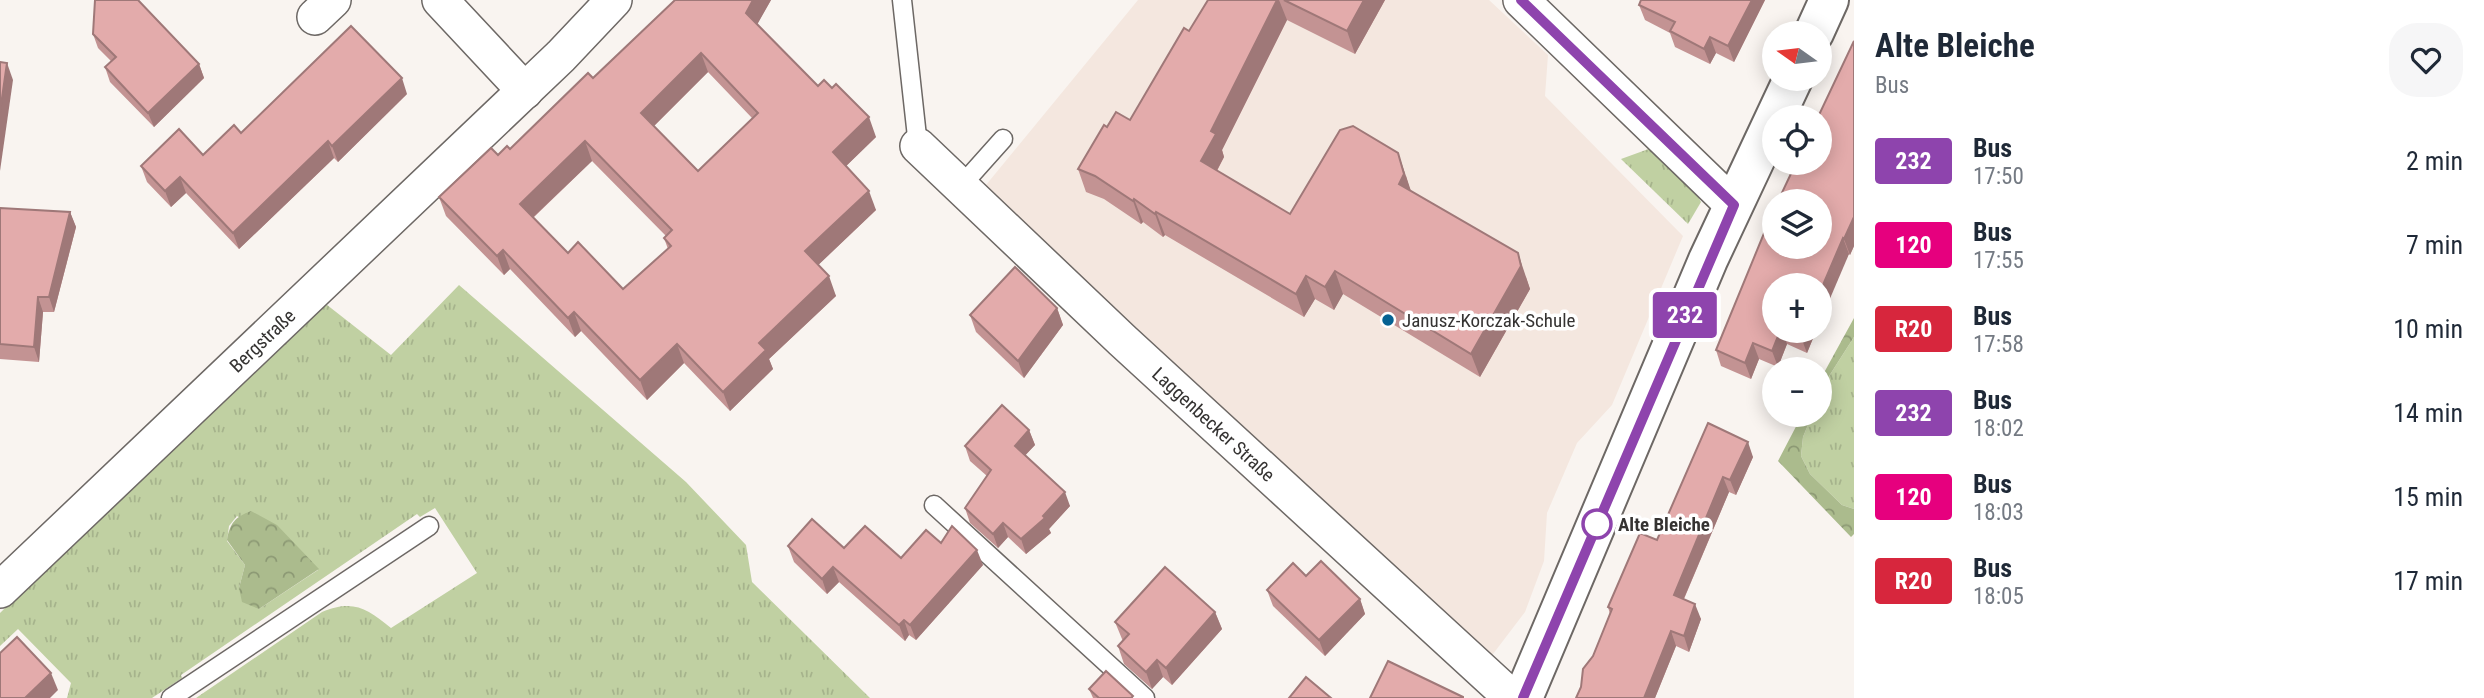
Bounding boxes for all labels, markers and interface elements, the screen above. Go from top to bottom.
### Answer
north arrow [1762,21,1832,91]
map controls [1762,21,1832,427]
button: heart [2389,23,2463,97]
text: Alte Bleiche [1875,26,2035,65]
text: Bus [1875,72,1909,99]
button: locate [1762,105,1832,175]
text: Bus [1973,133,2012,163]
text: 2 min [2406,146,2463,176]
text: 232 [1895,147,1932,175]
text: 17:50 [1973,163,2024,190]
button: layers [1762,189,1832,259]
text: Bus [1973,217,2012,247]
text: 7 min [2406,230,2463,260]
text: 120 [1895,231,1932,259]
text: 17:55 [1973,247,2024,274]
button: + [1762,273,1832,343]
line badge: 232 [1645,292,1725,338]
text: 232 [1667,301,1703,329]
text: Bus [1973,301,2012,331]
street label: Bergstraße [225,304,300,377]
place label: Janusz-Korczak-Schule [1402,309,1575,332]
marker: Janusz-Korczak-Schule [1380,312,1396,328]
text: 10 min [2393,314,2463,344]
text: R20 [1895,315,1932,343]
text: 17:58 [1973,331,2024,358]
button: − [1762,357,1832,427]
street label: Laggenbecker Straße [1148,362,1280,486]
text: Bus [1973,385,2012,415]
text: 14 min [2393,398,2463,428]
text: 232 [1895,399,1932,427]
text: 18:02 [1973,415,2024,442]
text: Bus [1973,469,2012,499]
text: 15 min [2393,482,2463,512]
text: 120 [1895,483,1932,511]
text: 18:03 [1973,499,2024,526]
marker: Alte Bleiche [1582,509,1612,539]
place label: Alte Bleiche [1618,513,1710,536]
text: Bus [1973,553,2012,583]
text: 17 min [2393,566,2463,596]
text: R20 [1895,567,1932,595]
text: 18:05 [1973,583,2024,610]

